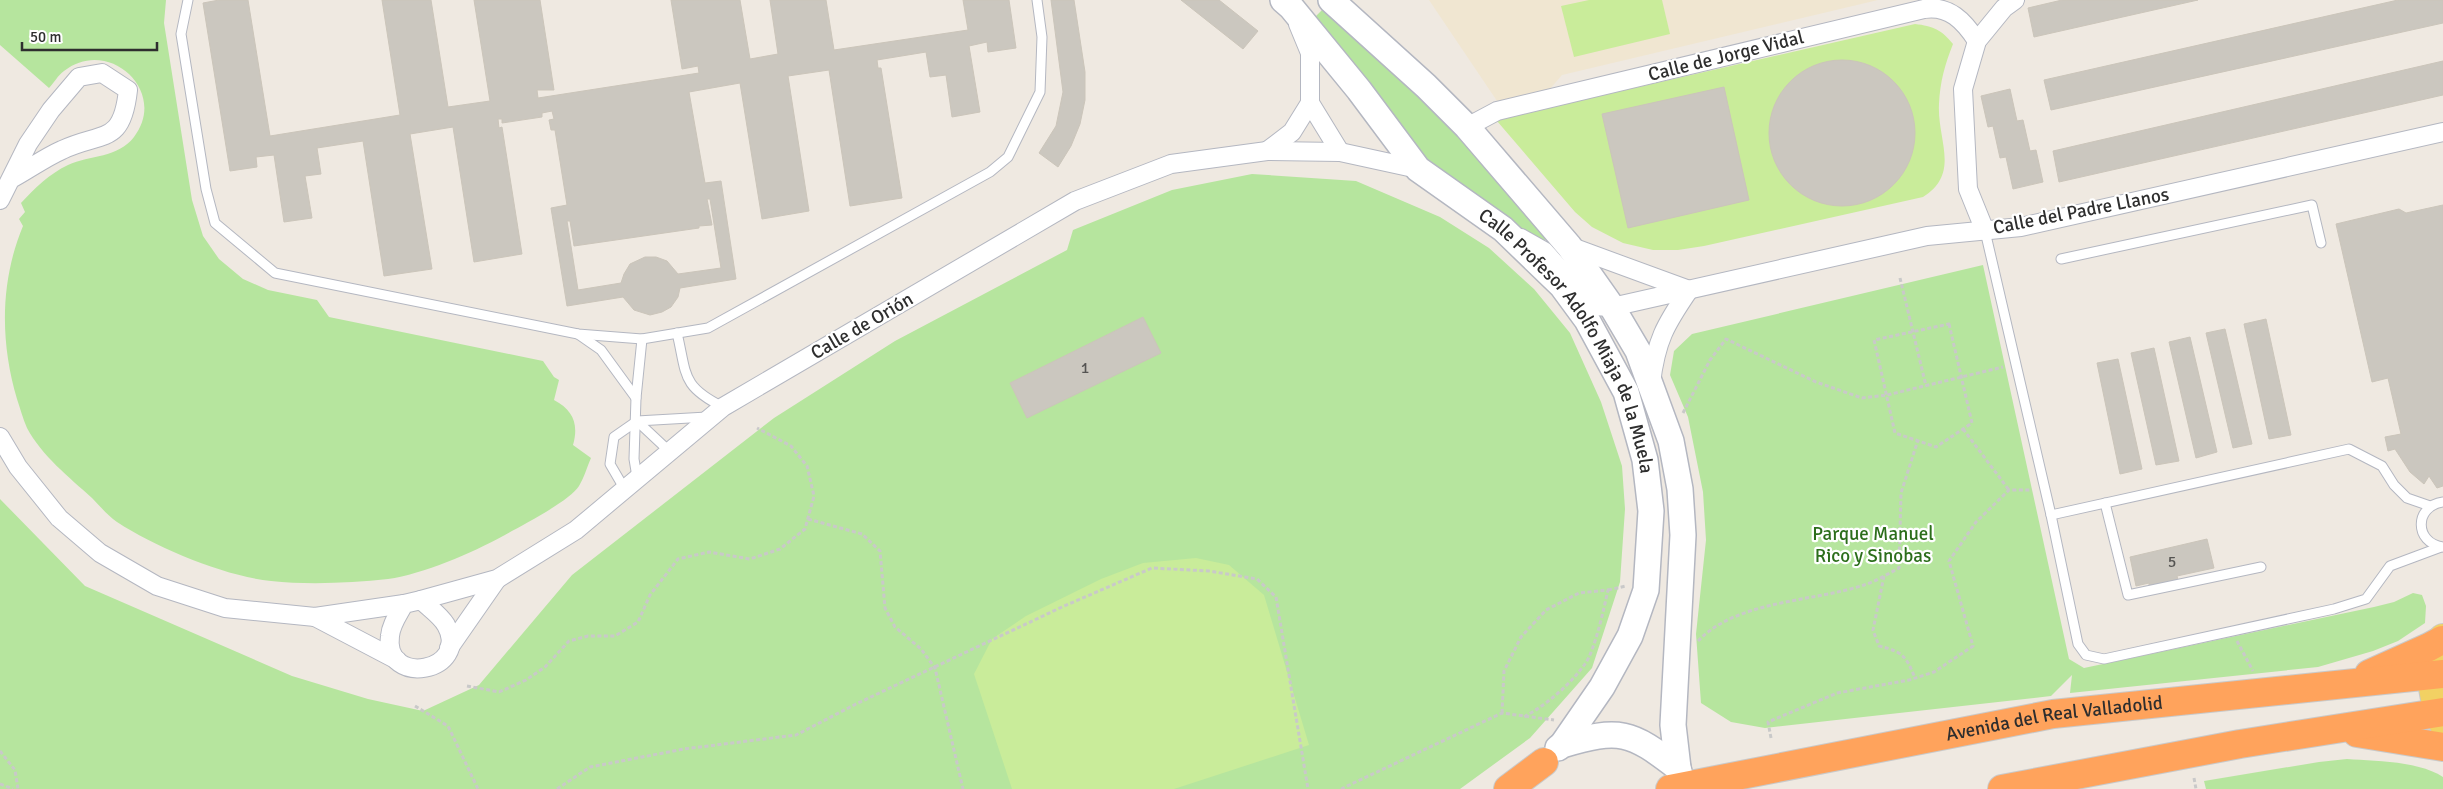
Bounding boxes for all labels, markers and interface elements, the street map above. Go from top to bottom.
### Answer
scale bar [22,20,158,52]
street label: Calle de Jorge Vidal [1646,25,1806,87]
text: 50 m [30,28,61,46]
street label: Calle del Padre Llanos [1991,182,2171,240]
street label: Calle Profesor Adolfo Miaja de la Muela [1474,203,1658,475]
street label: Calle de Orión [806,287,918,365]
house number: 1 [1081,358,1089,378]
park label: Parque Manuel Rico y Sinobas [1812,522,1934,568]
house number: 5 [2168,552,2176,572]
street label: Avenida del Real Valladolid [1944,691,2164,747]

